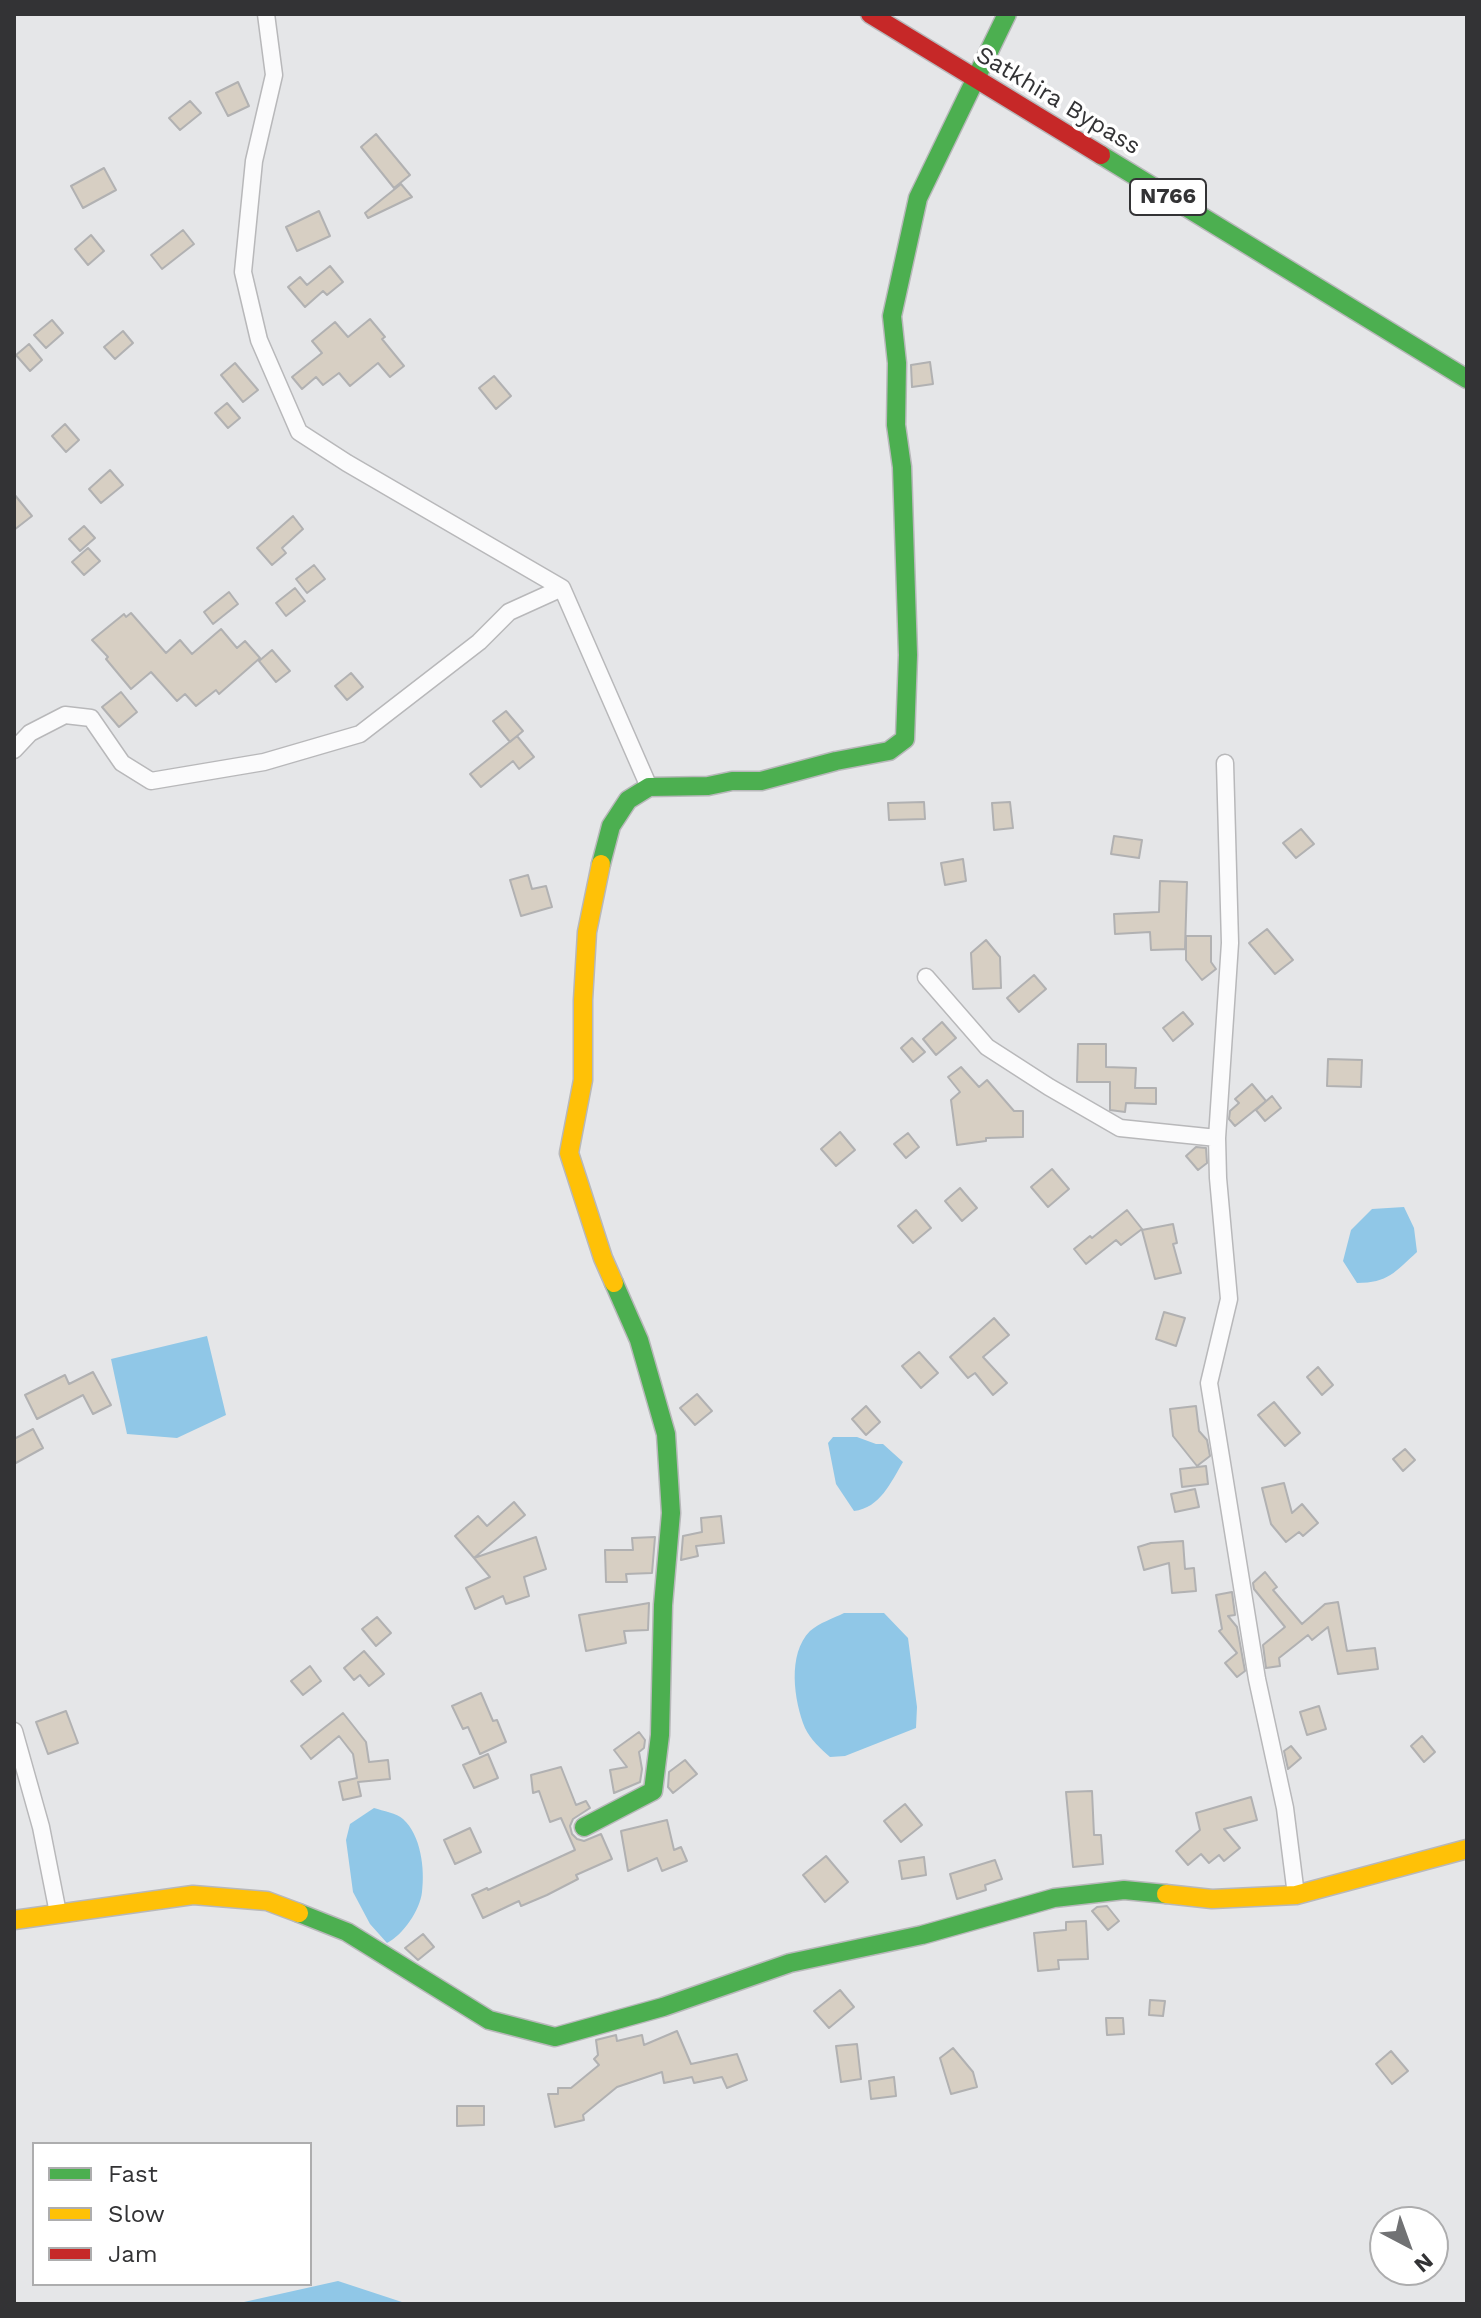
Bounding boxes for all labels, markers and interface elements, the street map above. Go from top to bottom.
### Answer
street label: Satkhira Bypass [971,41,1145,161]
road number: N766 [1130,179,1206,215]
legend [32,2142,312,2286]
text: Fast [108,2160,158,2188]
text: Slow [108,2200,165,2228]
north arrow [1369,2206,1449,2286]
text: Jam [108,2240,158,2268]
text: N [1409,2248,1438,2278]

